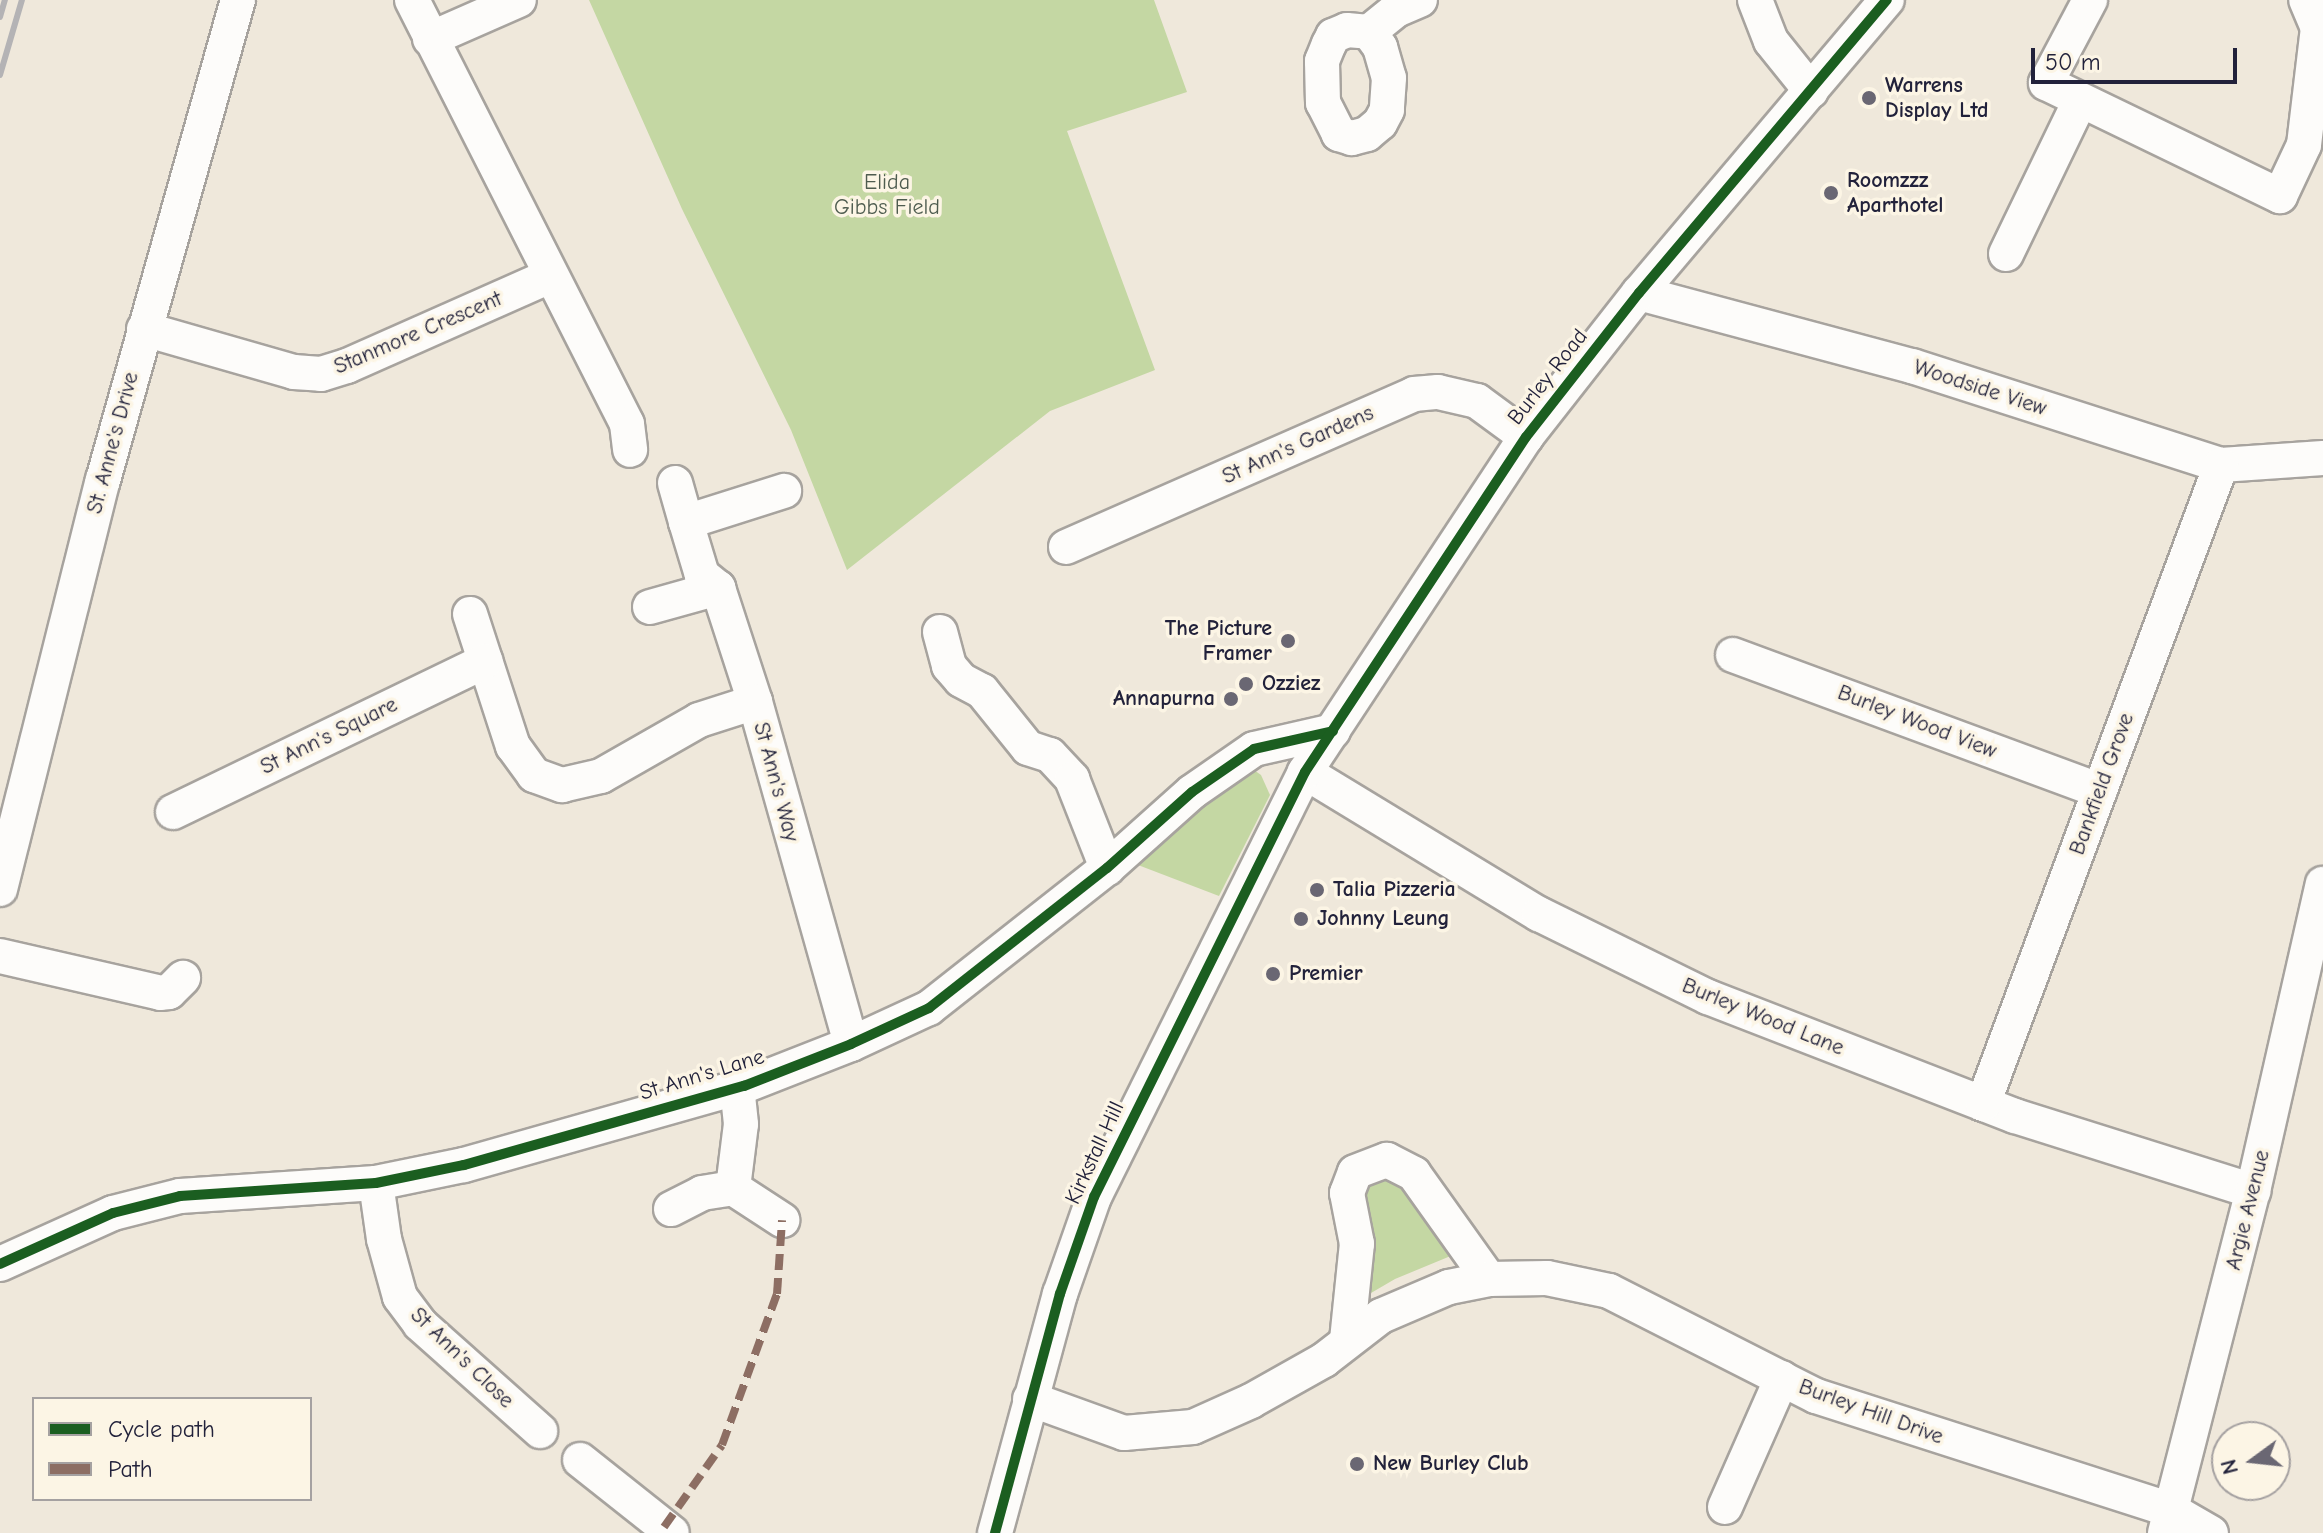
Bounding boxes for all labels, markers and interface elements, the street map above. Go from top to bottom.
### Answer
scale bar [2035,32,2241,82]
text: 50 m [2045,48,2101,76]
place label: Warrens Display Ltd [1885,72,1989,124]
marker: Warrens Display Ltd [1860,89,1878,107]
place label: Roomzzz Aparthotel [1847,167,1943,218]
park label: Elida Gibbs Field [834,169,940,220]
marker: Roomzzz Aparthotel [1822,184,1840,202]
street label: Stanmore Crescent [330,286,506,380]
street label: Burley Road [1502,324,1594,430]
street label: Woodside View [1910,354,2050,422]
street label: St. Anne's Drive [81,369,145,517]
street label: St Ann's Gardens [1218,400,1378,490]
place label: The Picture Framer [1165,615,1272,666]
marker: The Picture Framer [1279,632,1297,650]
place label: Ozziez [1262,671,1320,697]
marker: Ozziez [1237,675,1255,693]
street label: Burley Wood View [1834,680,2000,764]
place label: Annapurna [1113,686,1215,712]
marker: Annapurna [1222,690,1240,708]
street label: St Ann's Square [256,691,402,781]
street label: Bankfield Grove [2064,709,2140,859]
street label: St Ann's Way [747,719,805,845]
place label: Talia Pizzeria [1333,877,1456,903]
marker: Talia Pizzeria [1308,881,1326,899]
place label: Johnny Leung [1317,906,1450,932]
marker: Johnny Leung [1292,910,1310,928]
place label: Premier [1289,961,1363,987]
marker: Premier [1264,965,1282,983]
street label: Burley Wood Lane [1678,972,1848,1062]
street label: St Ann's Lane [637,1044,767,1106]
street label: Kirkstall Hill [1060,1097,1130,1209]
street label: Argie Avenue [2220,1147,2276,1273]
street label: St Ann's Close [405,1302,519,1414]
street label: Burley Hill Drive [1795,1374,1947,1450]
legend [32,1397,312,1501]
text: Cycle path [108,1415,215,1443]
north arrow [2211,1421,2291,1501]
place label: New Burley Club [1373,1451,1529,1477]
text: Path [108,1455,153,1483]
marker: New Burley Club [1348,1455,1366,1473]
text: N [2215,1456,2244,1477]

